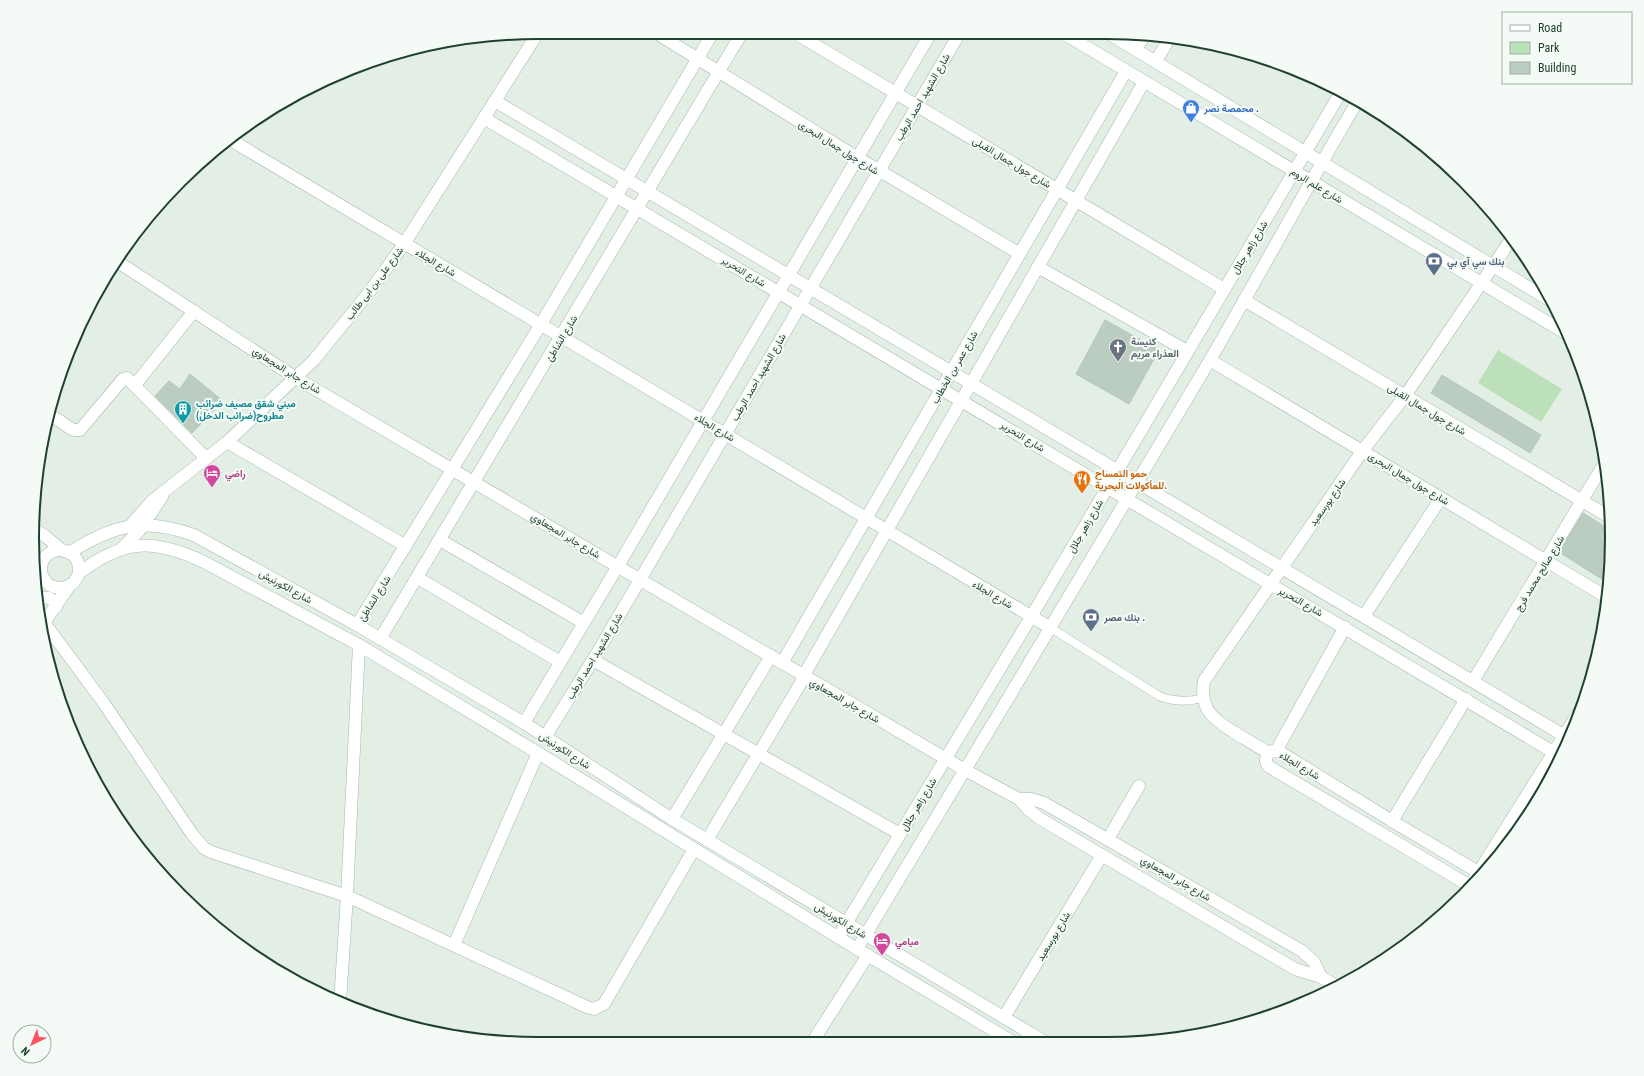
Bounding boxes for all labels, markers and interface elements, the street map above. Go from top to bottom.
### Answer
legend [1502,12,1632,84]
text: Road [1538,21,1562,35]
text: Park [1538,41,1560,55]
street label: شارع الشهيد احمد الرطب [893,52,953,143]
text: Building [1538,61,1576,75]
shop icon: محمصة نصر . [1181,98,1201,123]
place label: محمصة نصر . [1203,103,1259,115]
street label: شارع جول جمال البحرى [796,118,881,177]
street label: شارع جول جمال القبلى [970,135,1053,191]
street label: شارع علم الروم [1288,166,1345,206]
street label: شارع زاهر جلال [1229,219,1270,276]
street label: شارع على بن ابى طالب [343,245,406,322]
street label: شارع الجلاء [413,247,458,279]
bank icon: بنك سي آي بي [1424,251,1444,276]
street label: شارع التحرير [718,254,768,290]
place label: بنك سي آي بي [1447,256,1504,270]
street label: شارع الشاطئ [543,313,580,364]
street label: شارع عمر بن الخطاب [929,329,981,406]
street label: شارع الشهيد احمد الرطب [729,332,789,423]
place label: كنيسة العذراء مريم [1131,336,1179,360]
church icon: كنيسة العذراء مريم [1108,337,1128,362]
street label: شارع جابر المجعاوي [249,345,323,398]
street label: شارع جول جمال القبلى [1385,382,1468,438]
place label: مبني شقق مصيف ضرائب مطروح(ضرائب الدخل) [196,398,296,423]
building icon: مبني شقق مصيف ضرائب مطروح(ضرائب الدخل) [173,399,193,424]
street label: شارع الجلاء [692,411,737,445]
street label: شارع التحرير [997,419,1047,455]
street label: شارع جول جمال البحرى [1366,450,1451,508]
hotel icon: راضي [202,463,222,488]
place label: راضي [225,468,246,482]
place label: حمو التمساح للمأكولات البحرية. [1095,468,1167,492]
restaurant icon: حمو التمساح للمأكولات البحرية. [1072,469,1092,494]
street label: شارع بورسعيد [1307,477,1349,529]
street label: شارع زاهر جلال [1066,498,1106,555]
street label: شارع جابر المجعاوي [528,511,602,563]
street label: شارع صالح محمد فرج [1513,533,1567,613]
street label: شارع الكورنيش [257,567,314,606]
street label: شارع الشاطئ [356,573,394,624]
street label: شارع الجلاء [970,578,1015,612]
street label: شارع التحرير [1275,584,1325,619]
bank icon: بنك مصر . [1081,607,1101,632]
street label: شارع الشهيد احمد الرطب [564,611,625,702]
place label: بنك مصر . [1103,612,1145,624]
street label: شارع جابر المجعاوي [807,676,882,727]
street label: شارع الكورنيش [537,730,592,772]
street label: شارع الجلاء [1277,749,1322,783]
street label: شارع زاهر جلال [898,776,939,833]
street label: شارع جابر المجعاوي [1138,854,1213,905]
street label: شارع الكورنيش [812,901,869,941]
street label: شارع بورسعيد [1035,910,1073,963]
hotel icon: ميامي [872,931,892,956]
place label: ميامي [895,936,920,950]
north arrow [12,1024,52,1064]
text: N [18,1044,32,1058]

